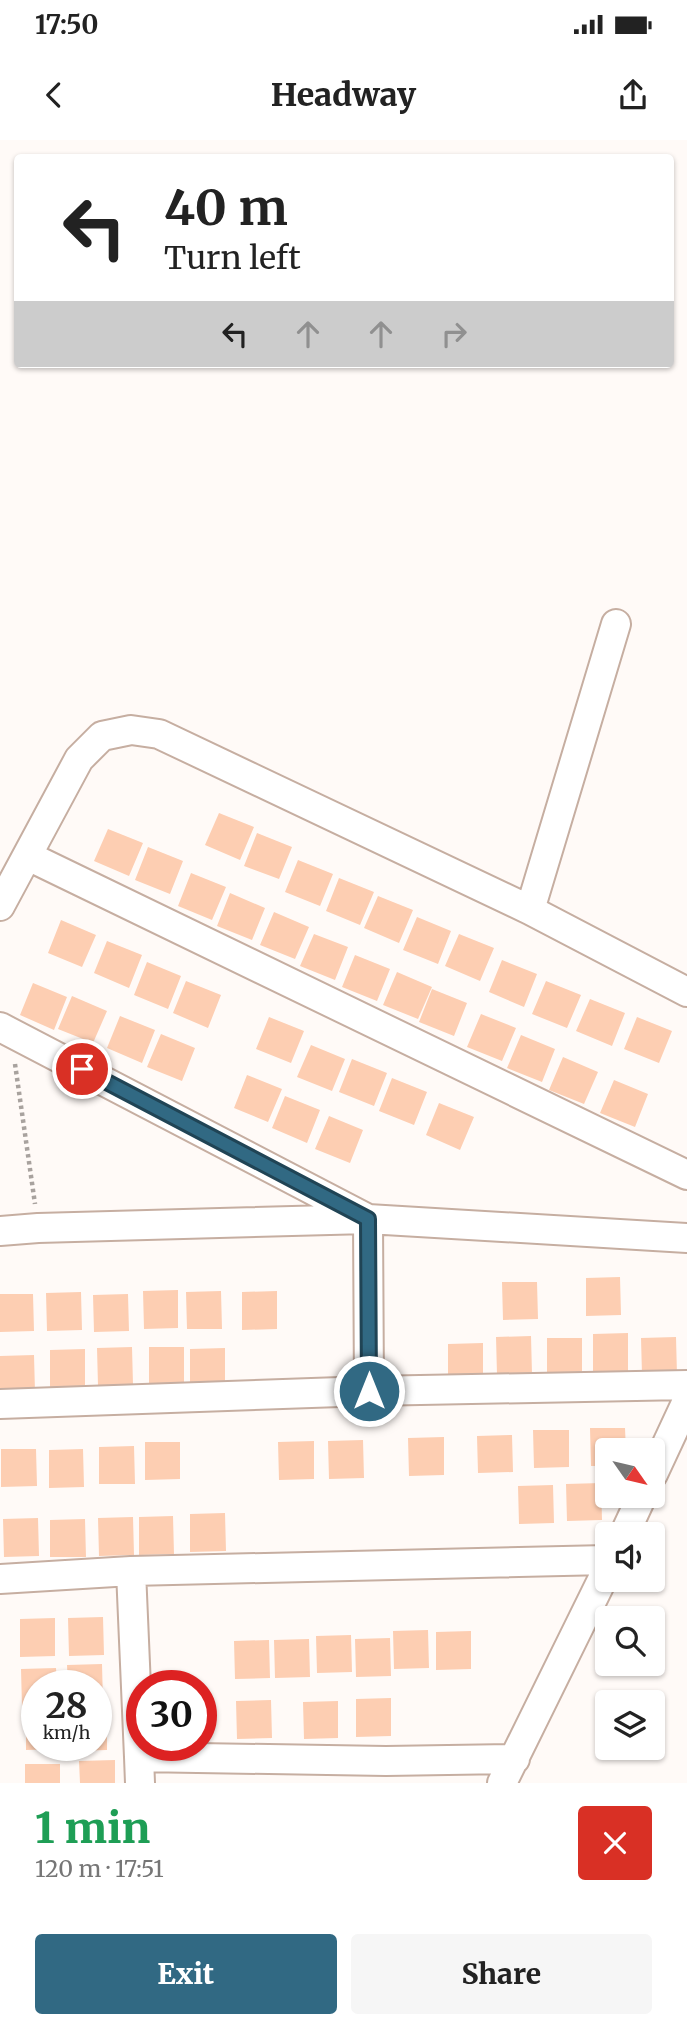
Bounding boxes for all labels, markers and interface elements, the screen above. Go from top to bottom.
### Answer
text: 17:50 [35,8,98,41]
text: Headway [271,75,416,115]
icon: back [35,76,73,114]
icon: share [614,76,652,114]
text: 40 m [164,177,288,238]
icon: left [49,182,140,273]
text: Turn left [164,238,301,278]
icon: left [216,315,254,353]
icon: ahead [289,315,327,353]
icon: ahead [362,315,400,353]
icon: right [435,315,473,353]
pin [52,1039,112,1099]
icon: arrive [63,1050,101,1088]
position arrow [332,1354,406,1428]
north arrow [595,1438,665,1508]
map controls [595,1438,665,1760]
button: sound [595,1522,665,1592]
button: search [595,1606,665,1676]
speed limit sign: 30 [126,1670,217,1761]
text: 28 [45,1684,88,1728]
button: layers [595,1690,665,1760]
text: km/h [43,1721,90,1744]
text: 1 min [35,1802,150,1854]
button: close [578,1806,652,1880]
text: 120 m · 17:51 [35,1854,164,1883]
button: Exit [35,1934,337,2014]
button: Share [351,1934,652,2014]

